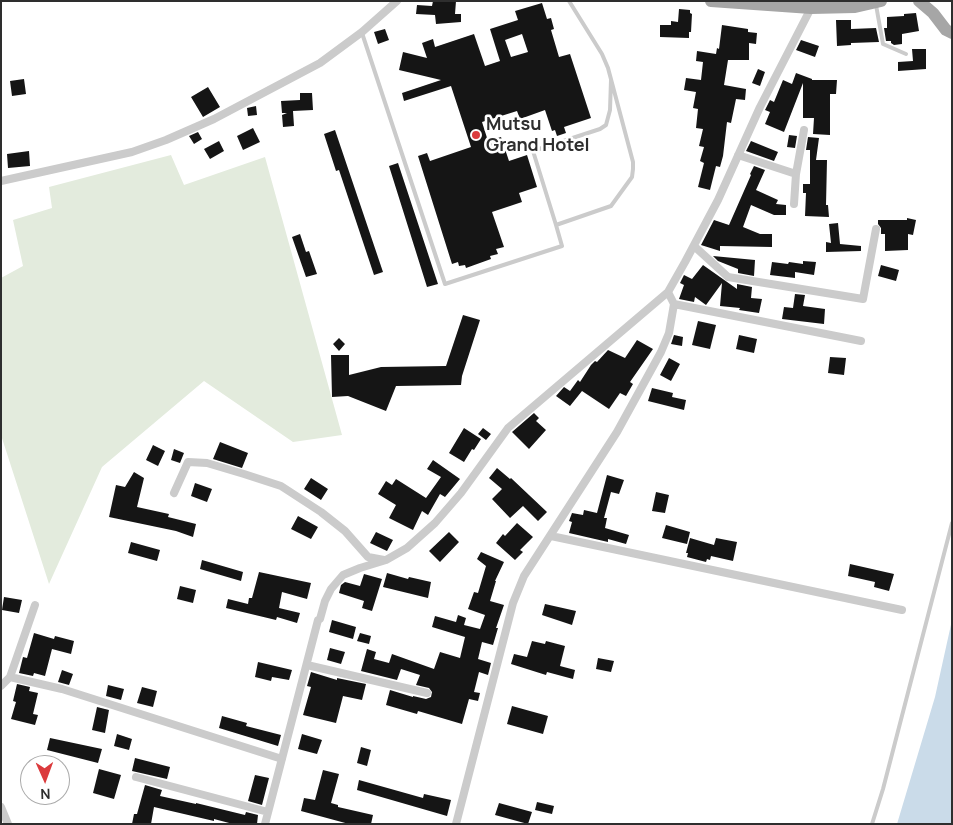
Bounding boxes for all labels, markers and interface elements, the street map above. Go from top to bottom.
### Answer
place label: Mutsu Grand Hotel [486,114,590,156]
marker: Mutsu Grand Hotel [470,129,482,141]
north arrow [20,755,70,805]
text: N [40,785,51,804]

